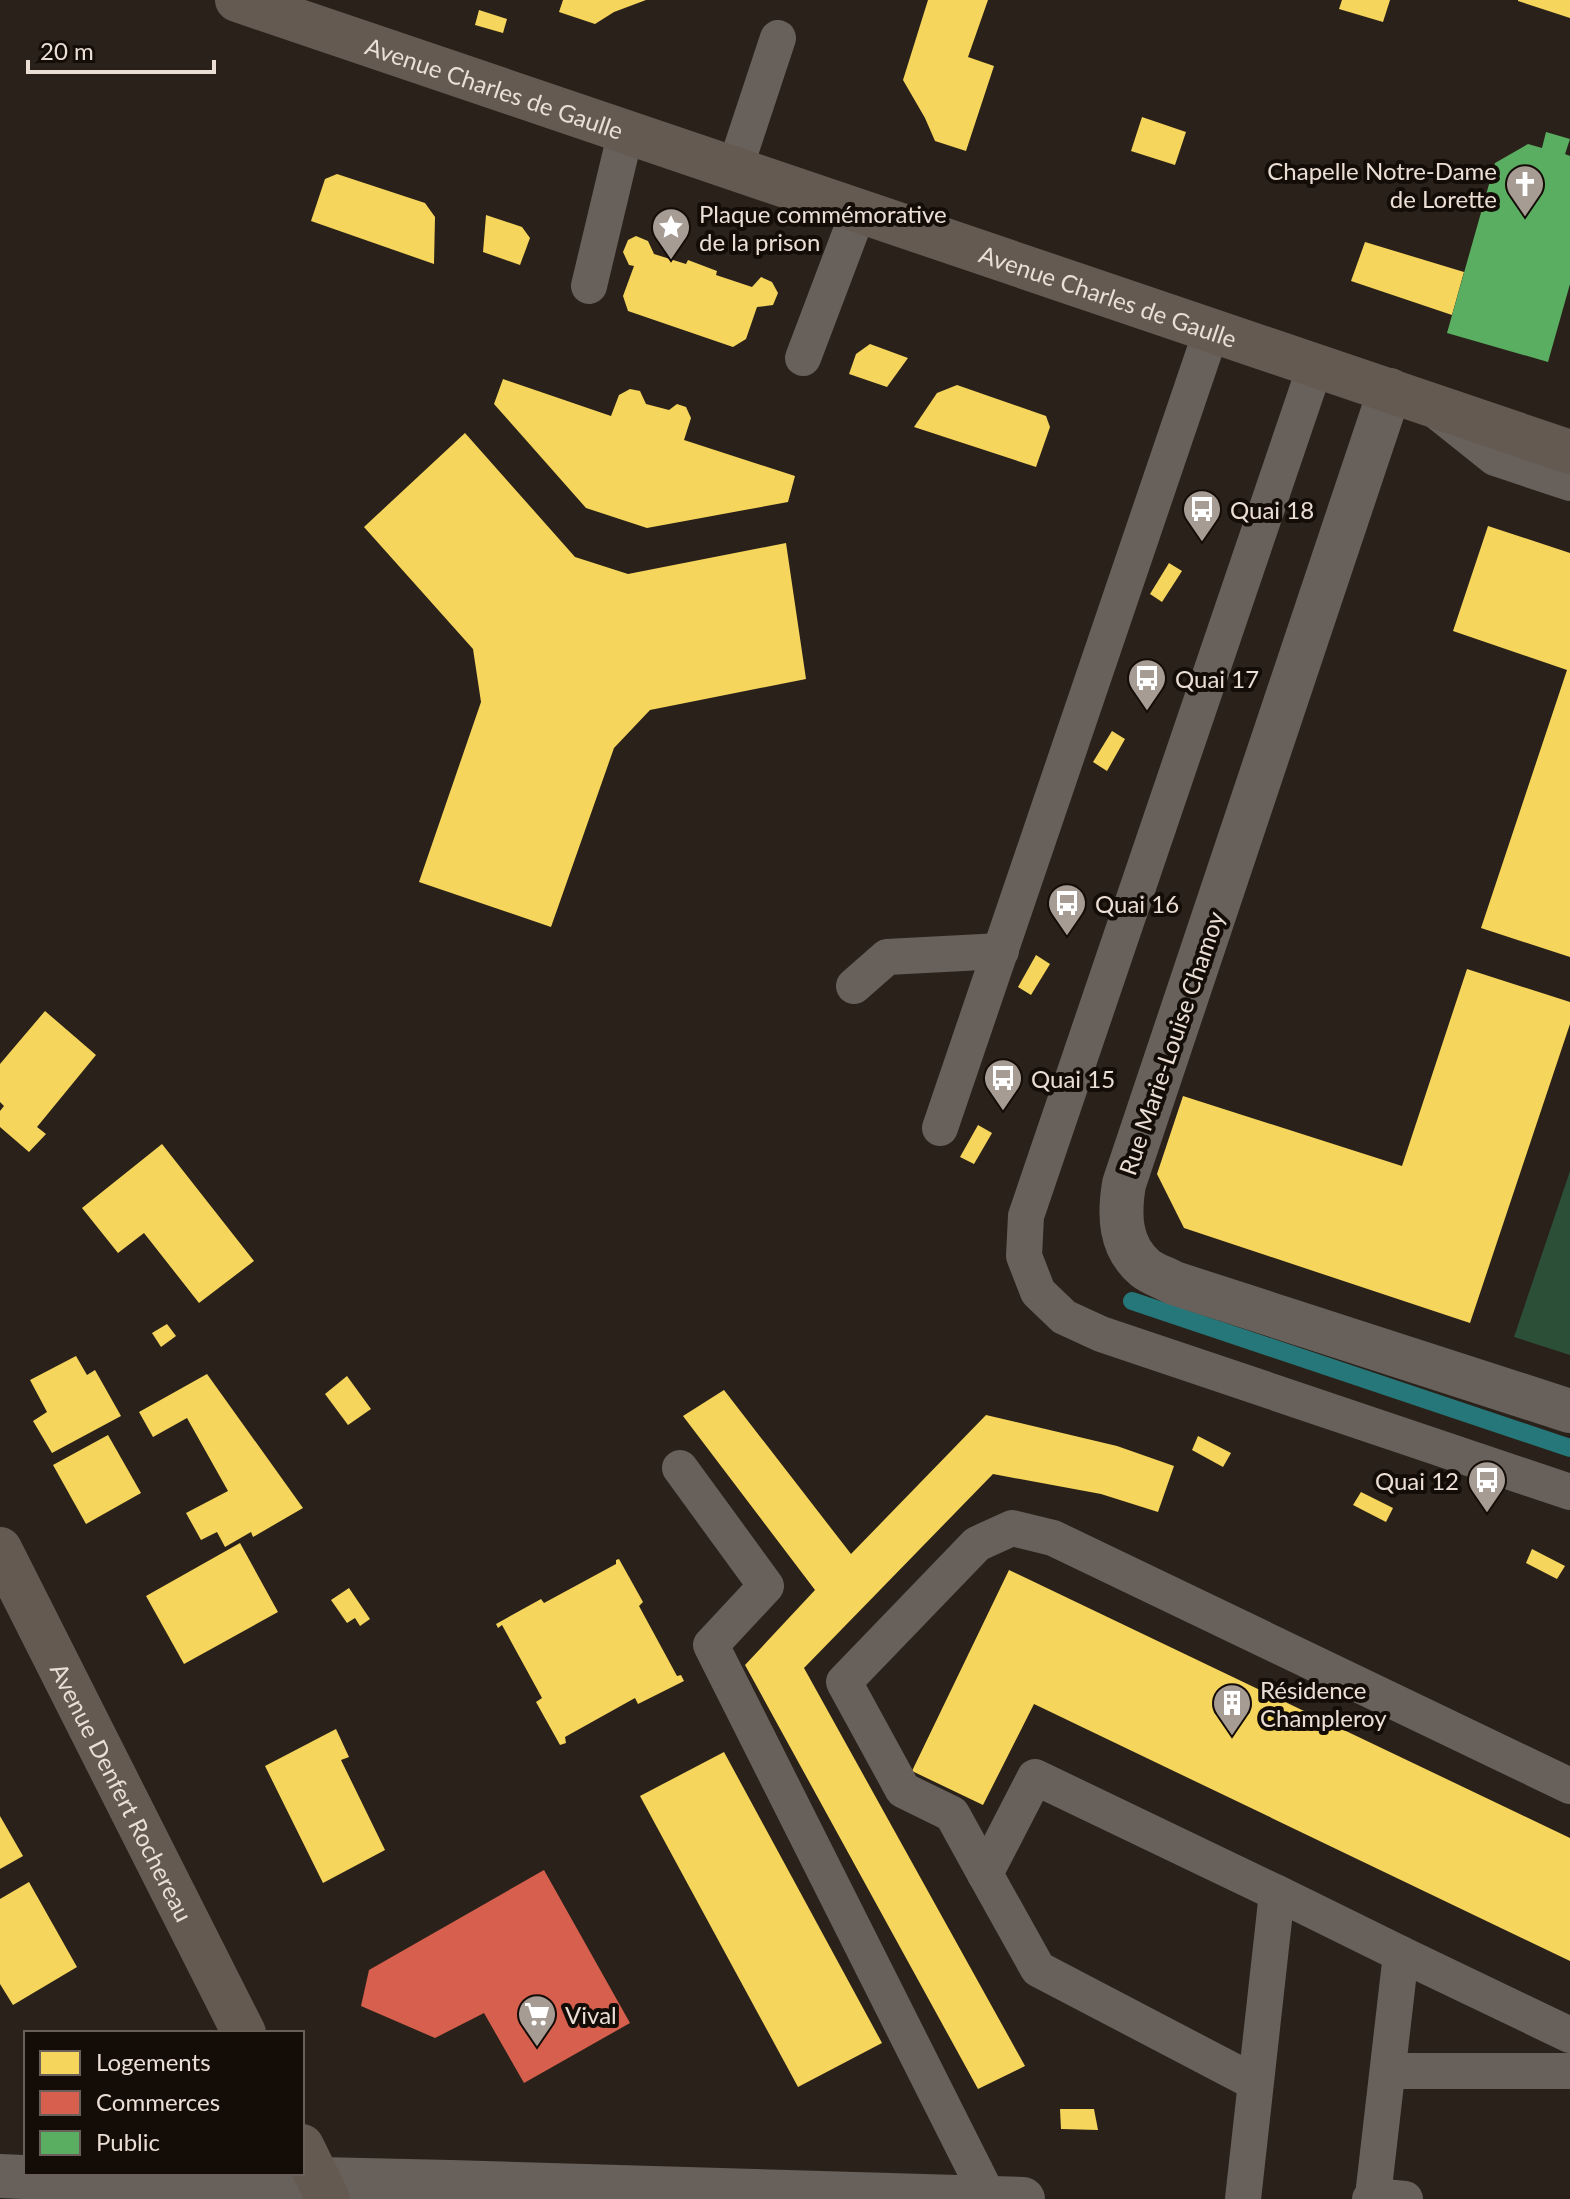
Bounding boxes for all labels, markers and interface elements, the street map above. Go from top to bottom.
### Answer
scale bar [28,24,214,74]
street label: Avenue Charles de Gaulle [362,30,627,144]
text: 20 m [40,36,94,65]
place label: Chapelle Notre-Dame de Lorette [1267,156,1497,213]
church icon: Chapelle Notre-Dame de Lorette [1504,163,1546,218]
place label: Plaque commémorative de la prison [699,199,947,256]
place icon: Plaque commémorative de la prison [650,206,692,261]
street label: Avenue Charles de Gaulle [976,238,1241,352]
bus stop icon: Quai 18 [1181,488,1223,543]
place label: Quai 18 [1230,495,1314,524]
bus stop icon: Quai 17 [1126,657,1168,712]
place label: Quai 17 [1175,664,1259,693]
bus stop icon: Quai 16 [1046,882,1088,937]
place label: Quai 16 [1095,889,1179,918]
street label: Rue Marie-Louise Chamoy [1112,907,1230,1179]
bus stop icon: Quai 15 [982,1057,1024,1112]
place label: Quai 15 [1031,1064,1115,1093]
bus stop icon: Quai 12 [1466,1459,1508,1514]
place label: Quai 12 [1375,1466,1459,1495]
street label: Avenue Denfert Rochereau [45,1658,200,1926]
place label: Résidence Champleroy [1260,1675,1387,1732]
building icon: Résidence Champleroy [1211,1682,1253,1737]
supermarket icon: Vival [516,1993,558,2048]
place label: Vival [565,2000,617,2029]
legend [24,2031,304,2175]
text: Logements [96,2047,211,2076]
text: Commerces [96,2087,220,2116]
text: Public [96,2127,160,2156]

